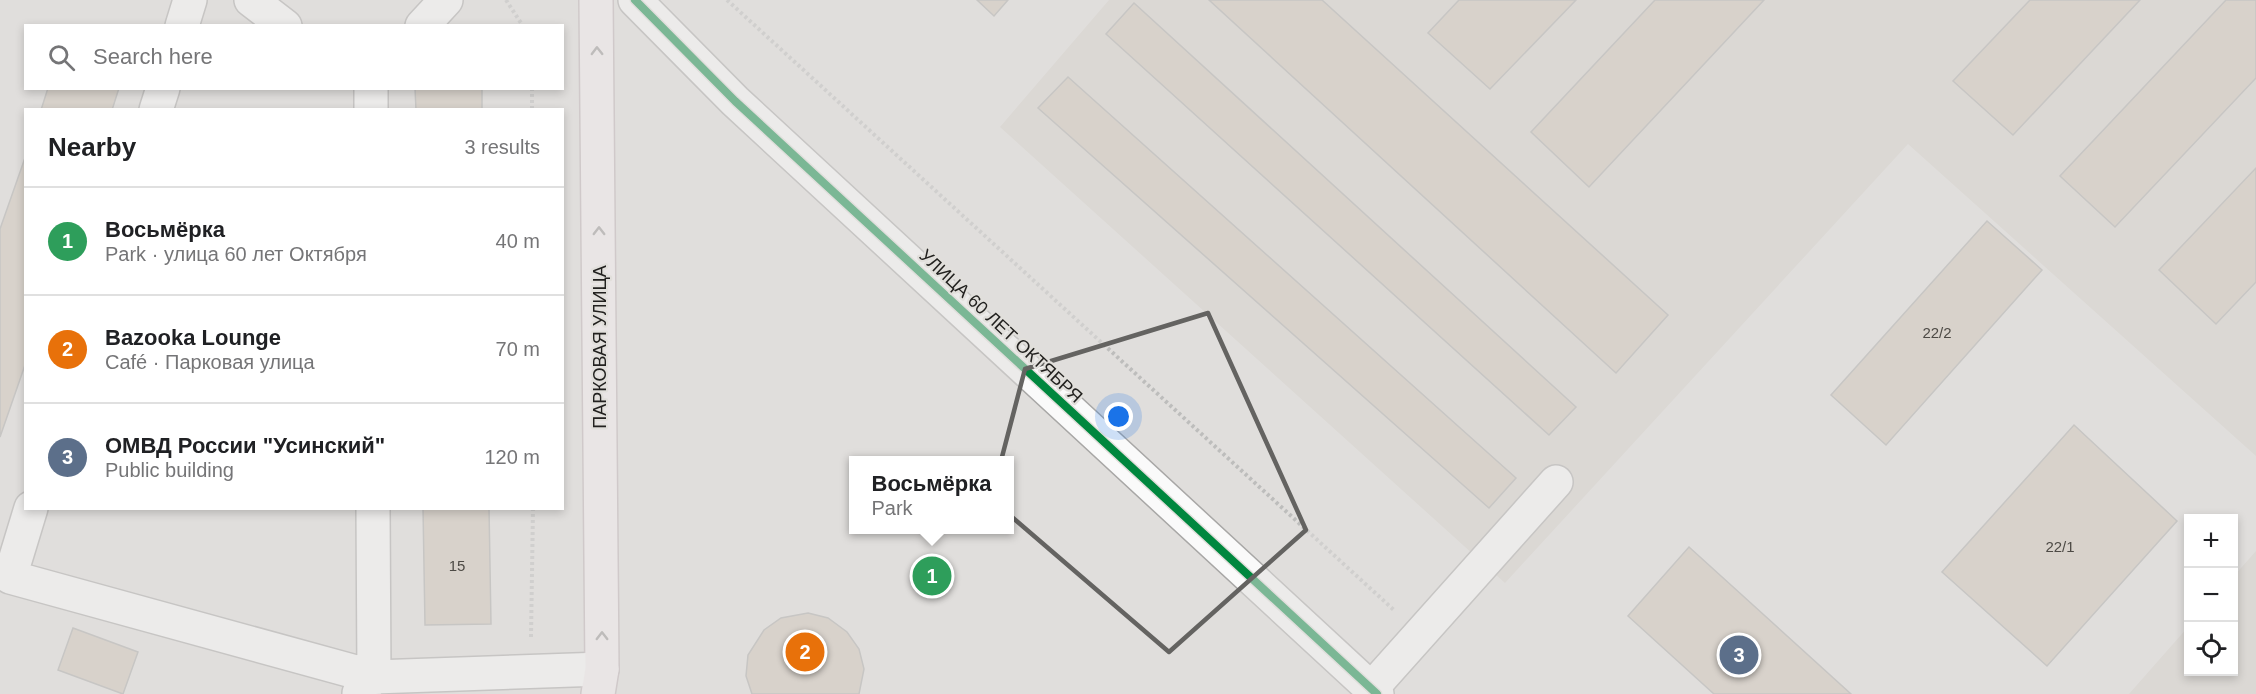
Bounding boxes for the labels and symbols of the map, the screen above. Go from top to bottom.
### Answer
one-way arrow [590,47,603,56]
one-way arrow [593,226,605,235]
street label: УЛИЦА 60 ЛЕТ ОКТЯБРЯ [915,245,1087,407]
street label: ПАРКОВАЯ УЛИЦА [590,265,610,429]
house number: 22/2 [1922,324,1952,341]
your location [1104,402,1133,431]
house number: 22/1 [2045,538,2075,555]
pin: 1 [912,554,952,598]
house number: 15 [449,557,465,574]
pin: 2 [786,630,824,674]
one-way arrow [595,631,608,640]
pin: 3 [1720,632,1758,678]

